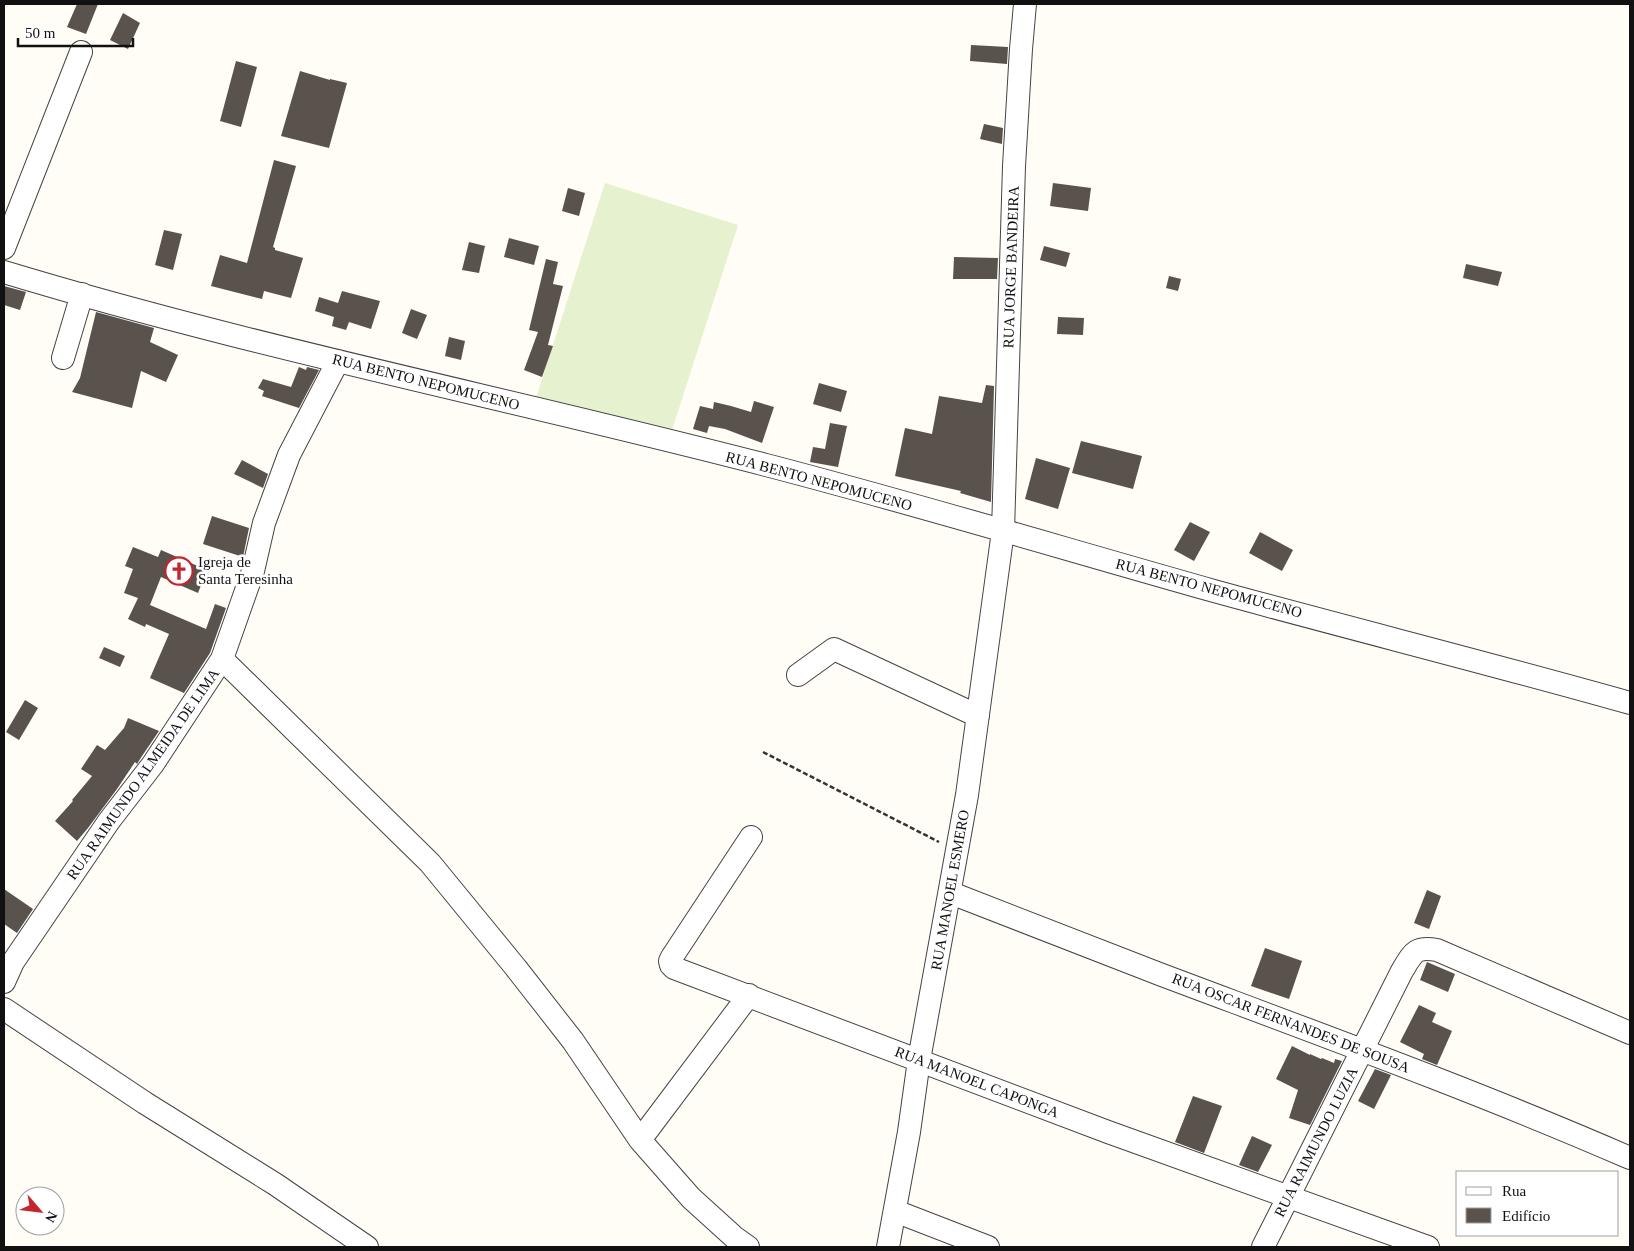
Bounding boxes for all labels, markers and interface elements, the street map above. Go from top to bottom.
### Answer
scale bar [18,15,132,47]
text: 50 m [25,25,56,41]
street label: RUA JORGE BANDEIRA [1000,185,1022,348]
street label: RUA BENTO NEPOMUCENO [331,351,521,413]
street label: RUA BENTO NEPOMUCENO [724,448,914,514]
place label: Igreja de Santa Teresinha [198,554,293,587]
street label: RUA BENTO NEPOMUCENO [1114,555,1304,621]
church icon: Igreja de Santa Teresinha [164,556,194,586]
street label: RUA RAIMUNDO ALMEIDA DE LIMA [64,665,223,883]
street label: RUA MANOEL ESMERO [928,808,972,972]
street label: RUA OSCAR FERNANDES DE SOUSA [1170,970,1412,1076]
street label: RUA MANOEL CAPONGA [893,1043,1061,1121]
street label: RUA RAIMUNDO LUZIA [1271,1064,1361,1220]
legend [1456,1171,1619,1236]
text: Rua [1502,1183,1527,1199]
north arrow [15,1186,65,1236]
text: Edifício [1502,1208,1550,1224]
text: N [42,1209,60,1225]

